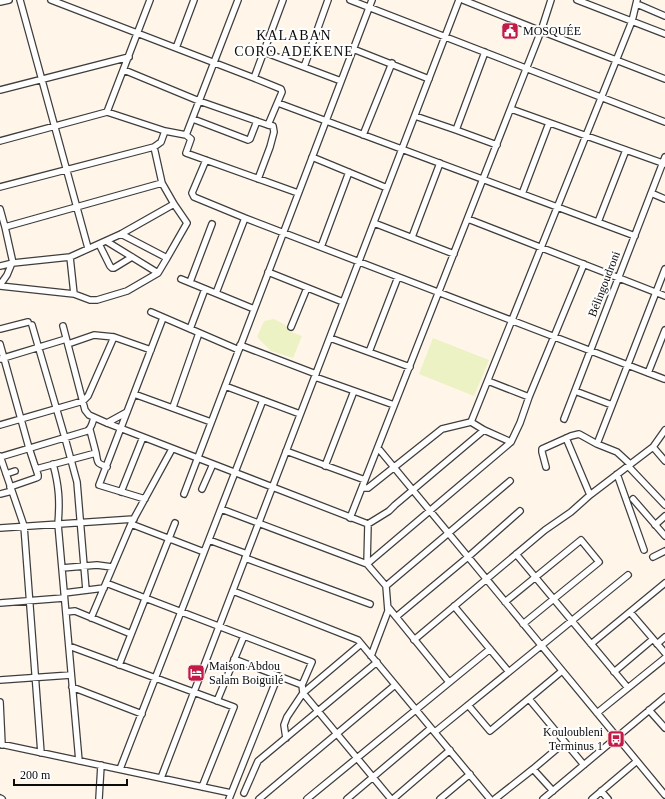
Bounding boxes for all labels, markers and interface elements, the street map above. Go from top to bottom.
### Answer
public building icon: MOSQUÉE [500,21,520,41]
place label: MOSQUÉE [523,24,581,38]
district label: KALABAN CORO ADEKENE [234,28,354,59]
street label: Bélingoudroni [585,249,623,319]
place label: Maison Abdou Salam Boiguilé [209,659,283,687]
hotel icon: Maison Abdou Salam Boiguilé [186,663,206,683]
place label: Kouloubleni Terminus 1 [543,725,604,753]
bus stop icon: Kouloubleni Terminus 1 [606,729,626,749]
scale bar [14,761,127,787]
text: 200 m [20,768,51,782]

